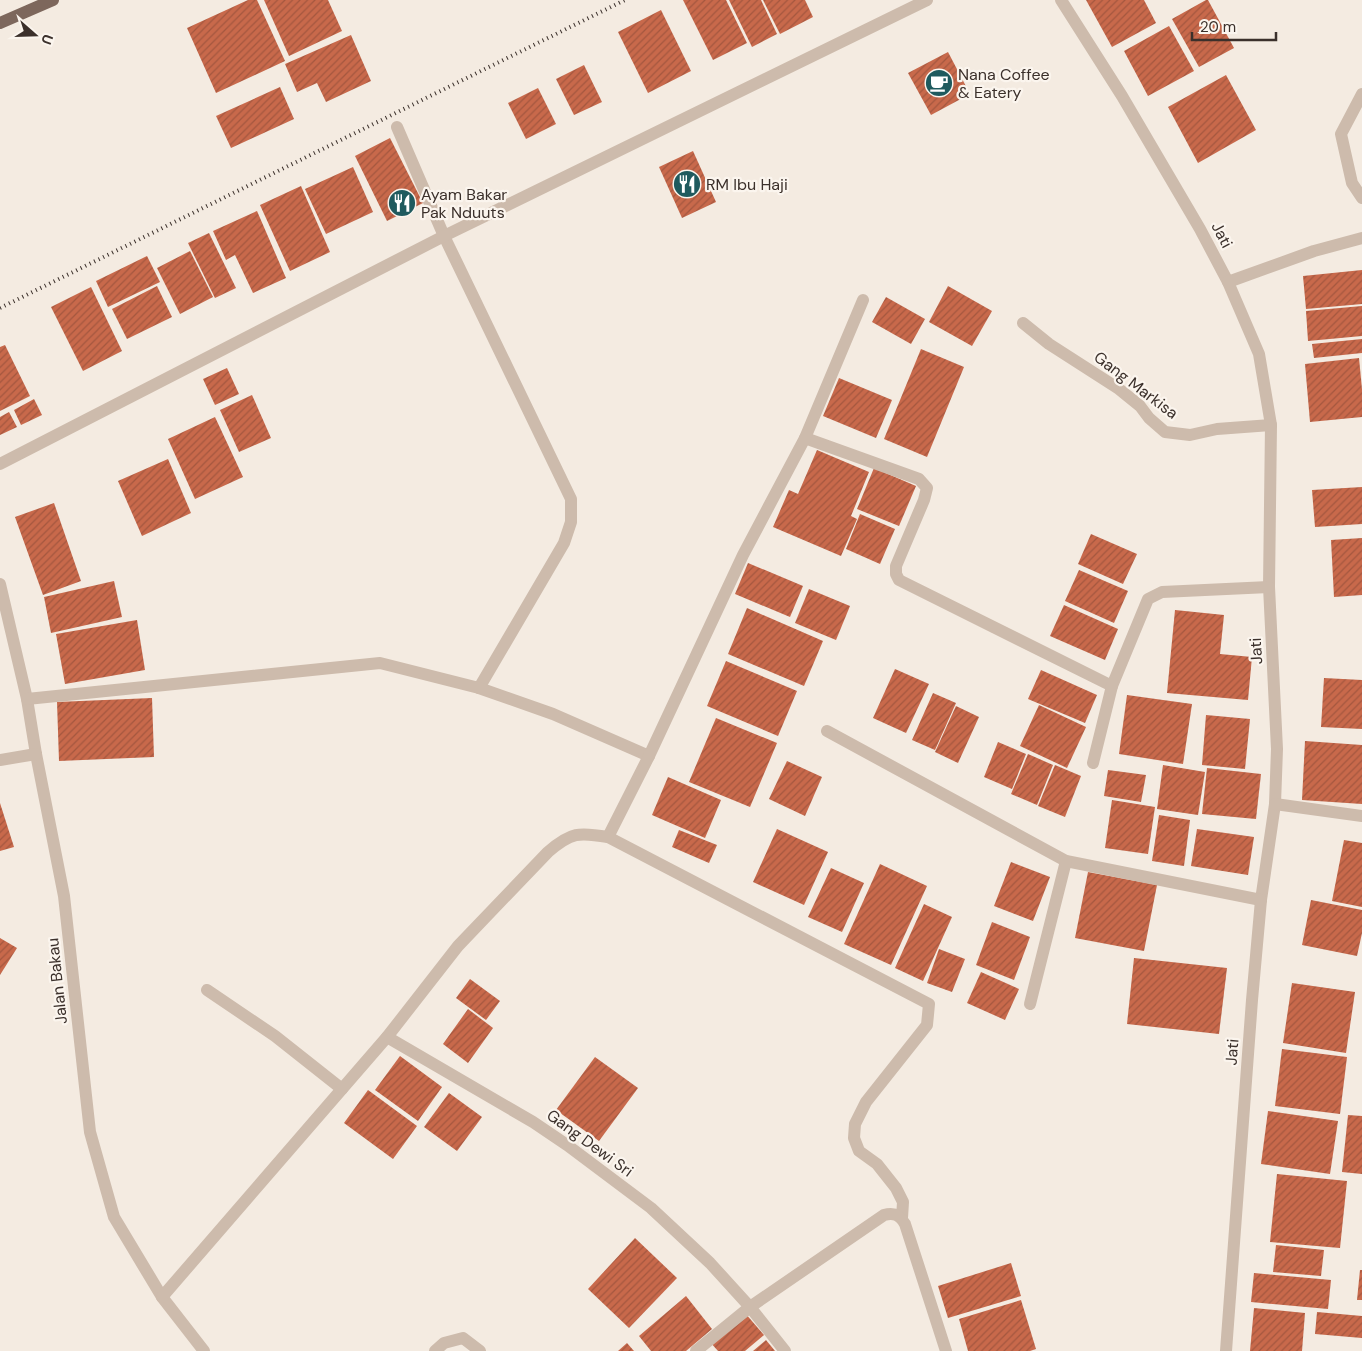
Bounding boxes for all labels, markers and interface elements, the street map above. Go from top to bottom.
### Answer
north arrow [10,10,60,60]
scale bar [1192,10,1276,42]
text: 20 m [1200,17,1236,37]
text: U [37,32,57,47]
place label: Nana Coffee & Eatery [958,64,1050,103]
cafe icon: Nana Coffee & Eatery [924,68,954,98]
restaurant icon: RM Ibu Haji [672,169,702,199]
place label: RM Ibu Haji [706,174,788,195]
place label: Ayam Bakar Pak Nduuts [421,184,507,223]
restaurant icon: Ayam Bakar Pak Nduuts [387,188,417,218]
street label: Jati [1206,218,1238,252]
street label: Gang Markisa [1090,347,1182,423]
street label: Jati [1245,637,1267,665]
street label: Jalan Bakau [42,937,72,1025]
street label: Jati [1221,1038,1243,1066]
street label: Gang Dewi Sri [542,1104,638,1182]

